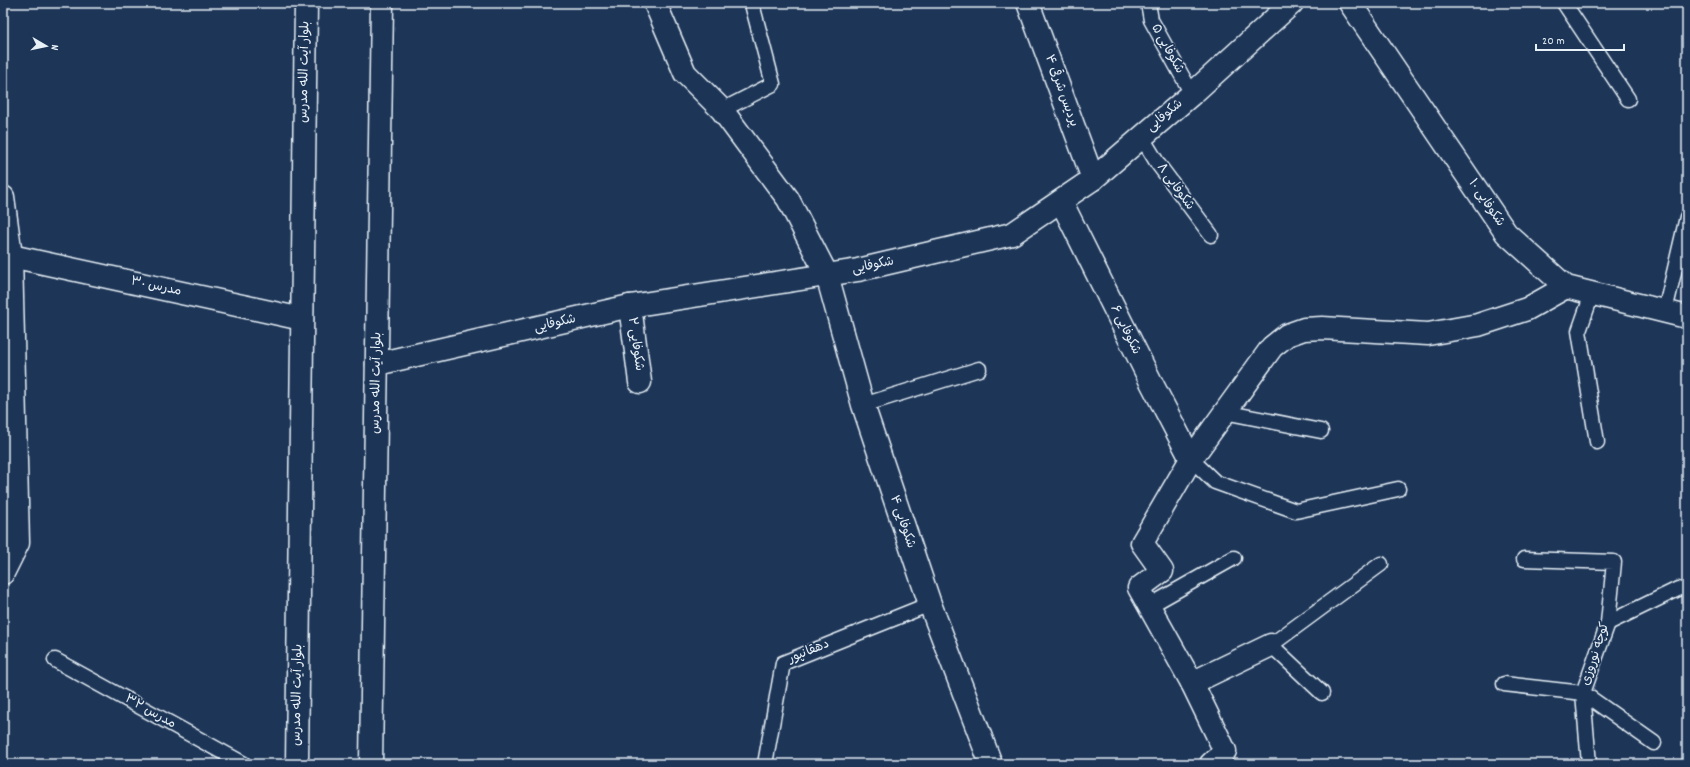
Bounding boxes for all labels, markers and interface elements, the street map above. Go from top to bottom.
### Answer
street label: بلوار آیت الله مدرس [295,21,315,123]
street label: شکوفایی ۵ [1146,21,1188,77]
north arrow [26,26,66,66]
scale bar [1536,26,1624,52]
text: 20 m [1542,33,1565,50]
text: N [45,43,62,52]
street label: پردیس شرقی ۴ [1039,52,1084,130]
street label: شکوفایی [1143,95,1187,137]
street label: شکوفایی ۸ [1151,159,1199,215]
street label: شکوفایی ۱۰ [1463,175,1509,231]
street label: شکوفایی [850,252,896,280]
street label: مدرس ۳۰ [129,272,183,302]
street label: شکوفایی ۶ [1105,302,1145,358]
street label: شکوفایی [532,310,578,338]
street label: شکوفایی ۲ [622,316,648,372]
street label: بلوار آیت الله مدرس [367,332,387,434]
street label: شکوفایی ۴ [884,493,920,551]
street label: کوچه نوروزی [1577,619,1615,688]
street label: دهقانپور [785,635,832,669]
street label: بلوار آیت الله مدرس [288,644,308,746]
street label: مدرس ۳۲ [121,690,179,734]

